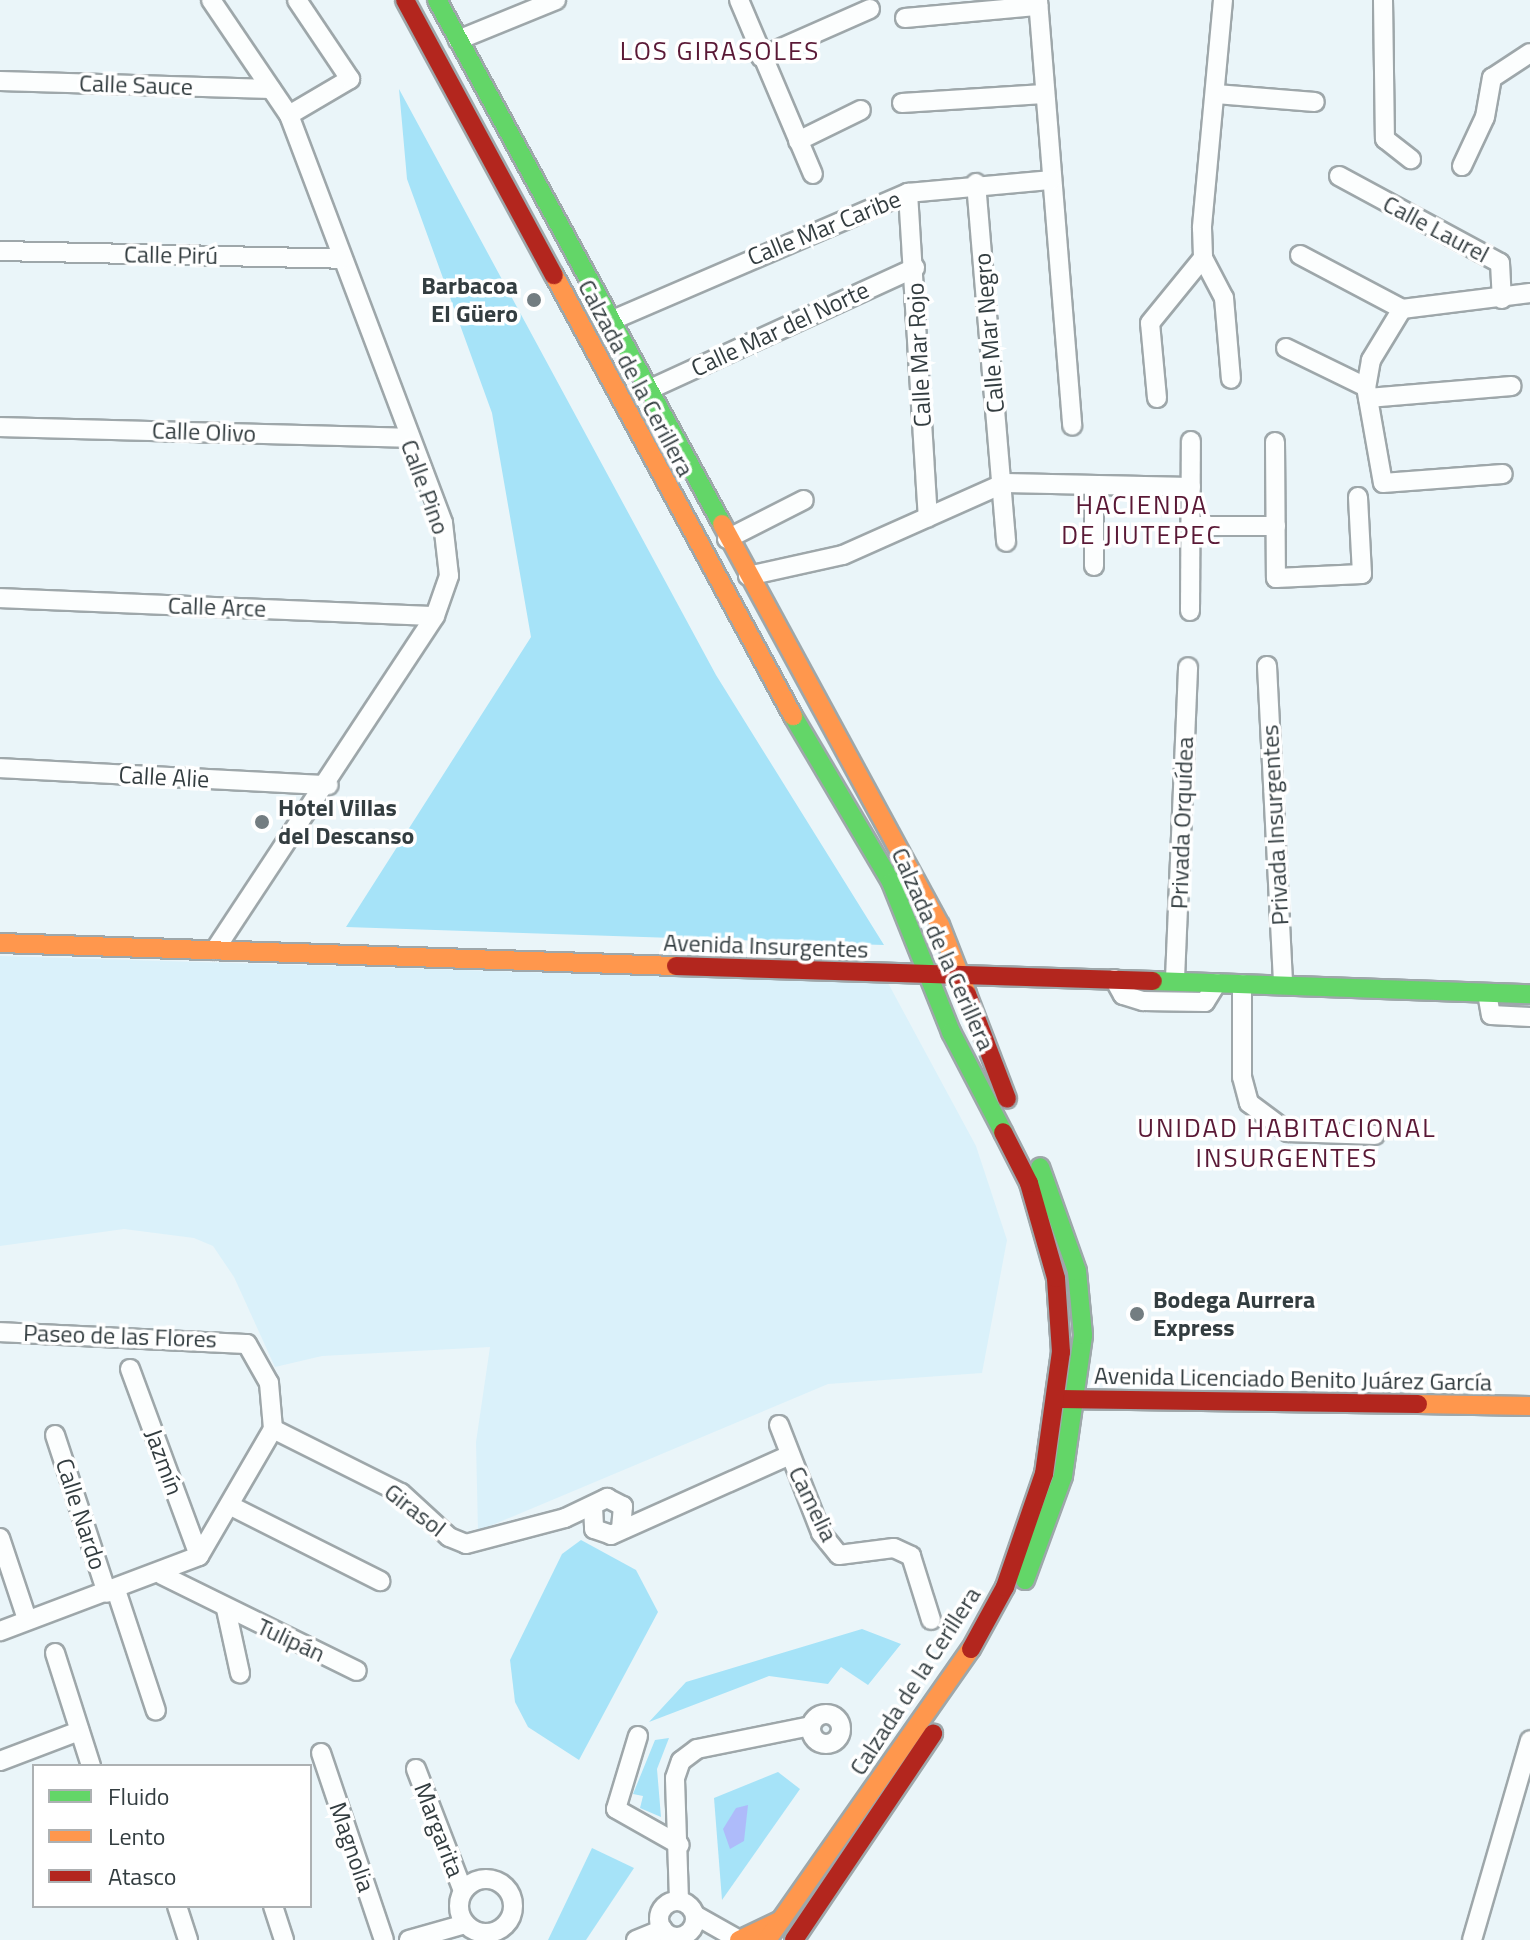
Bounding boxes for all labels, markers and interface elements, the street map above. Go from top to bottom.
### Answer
district label: LOS GIRASOLES [620,35,820,67]
street label: Calle Sauce [79,69,193,101]
street label: Calle Mar Caribe [743,184,905,272]
street label: Calle Laurel [1378,189,1494,269]
street label: Calle Pirú [124,240,218,270]
street label: Calle Mar Negro [968,252,1010,414]
place label: Barbacoa El Güero [421,272,518,328]
street label: Calzada de la Cerillera [572,275,700,481]
street label: Calle Mar del Norte [687,275,873,383]
street label: Calle Mar Rojo [901,282,937,428]
marker: Barbacoa El Güero [525,291,543,309]
street label: Calle Olivo [151,416,257,448]
street label: Calle Pino [395,436,455,538]
district label: HACIENDA DE JIUTEPEC [1061,489,1223,550]
street label: Calle Arce [167,591,267,623]
street label: Privada Insurgentes [1255,724,1295,926]
street label: Privada Orquídea [1165,736,1199,910]
street label: Calle Alie [118,760,210,794]
place label: Hotel Villas del Descanso [278,794,414,850]
marker: Hotel Villas del Descanso [253,813,271,831]
street label: Calzada de la Cerillera [885,843,1001,1055]
street label: Avenida Insurgentes [663,928,869,964]
district label: UNIDAD HABITACIONAL INSURGENTES [1137,1112,1437,1174]
place label: Bodega Aurrera Express [1153,1286,1315,1342]
marker: Bodega Aurrera Express [1128,1305,1146,1323]
street label: Paseo de las Flores [23,1318,217,1354]
street label: Avenida Licenciado Benito Juárez García [1094,1361,1492,1397]
street label: Jazmín [139,1425,189,1499]
street label: Calle Nardo [50,1455,112,1573]
street label: Camelia [783,1462,843,1546]
street label: Girasol [379,1477,451,1543]
street label: Calzada de la Cerillera [843,1582,987,1780]
street label: Tulipán [252,1612,330,1668]
legend [32,1764,312,1908]
text: Fluido [108,1778,170,1814]
street label: Margarita [408,1779,470,1881]
street label: Magnolia [323,1798,381,1896]
text: Lento [108,1818,165,1854]
text: Atasco [108,1858,177,1894]

